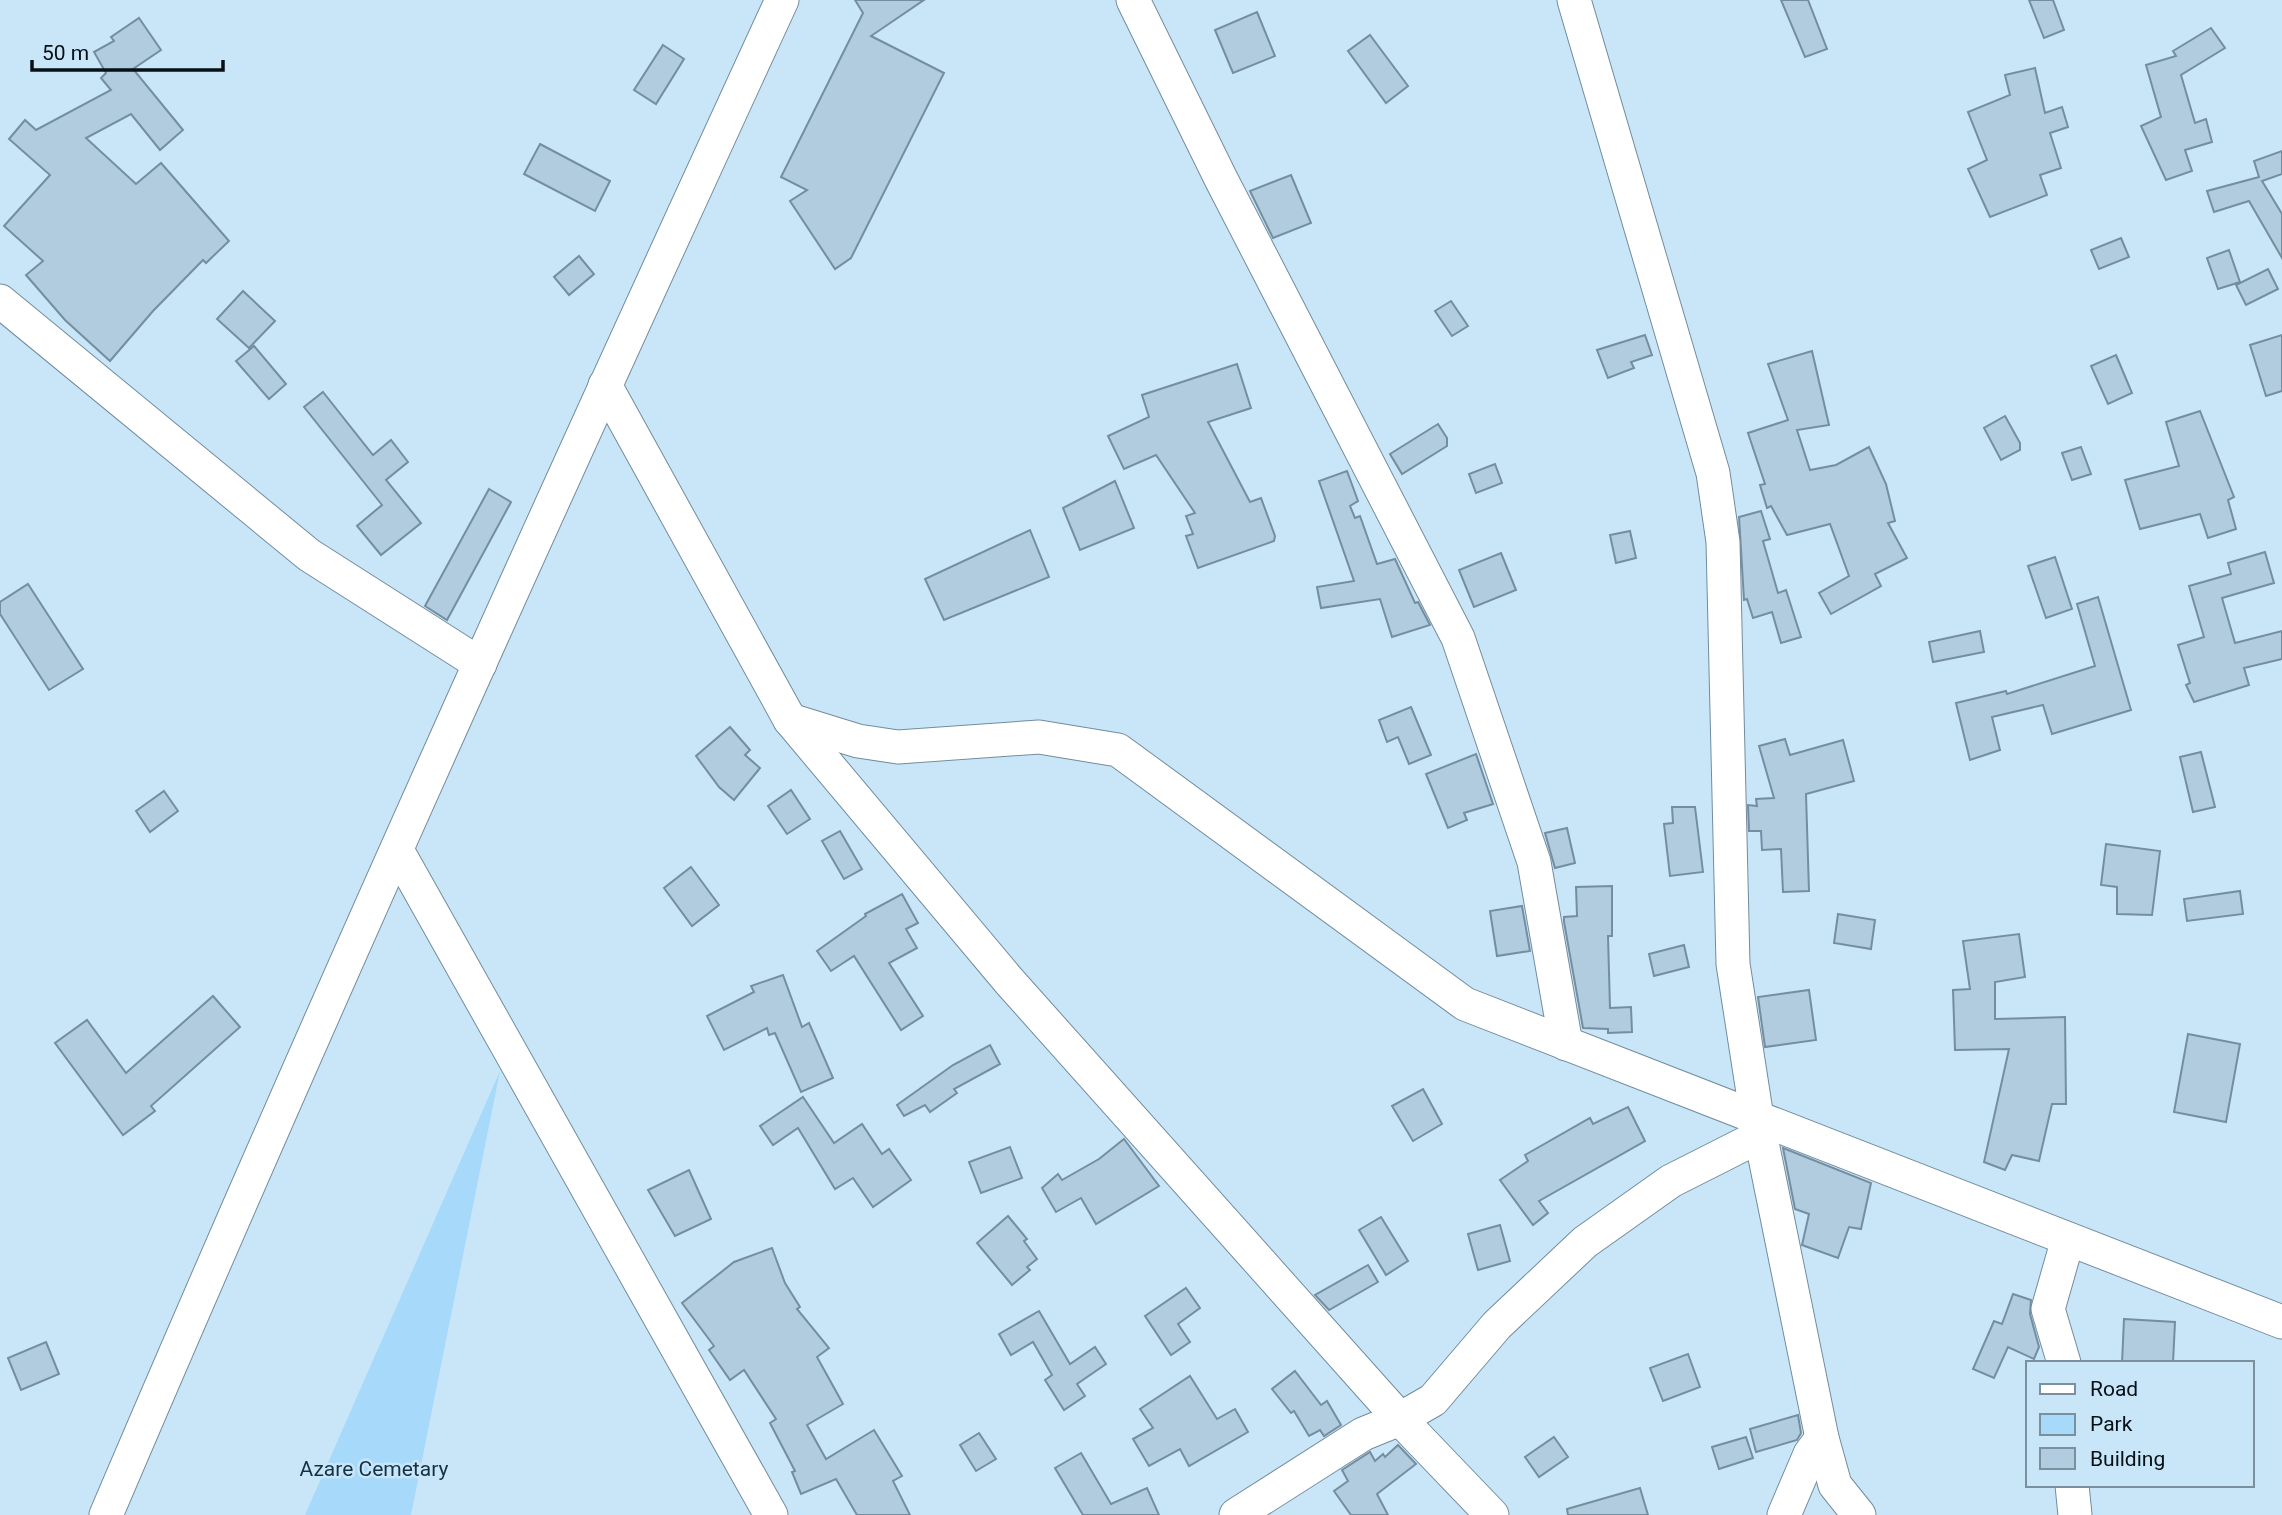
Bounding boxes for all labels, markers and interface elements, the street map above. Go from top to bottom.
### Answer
scale bar [32,28,222,72]
text: 50 m [42,41,89,65]
legend [2026,1361,2254,1487]
text: Road [2090,1377,2138,1401]
text: Park [2090,1412,2133,1436]
text: Building [2090,1447,2165,1471]
park label: Azare Cemetary [300,1457,448,1481]

